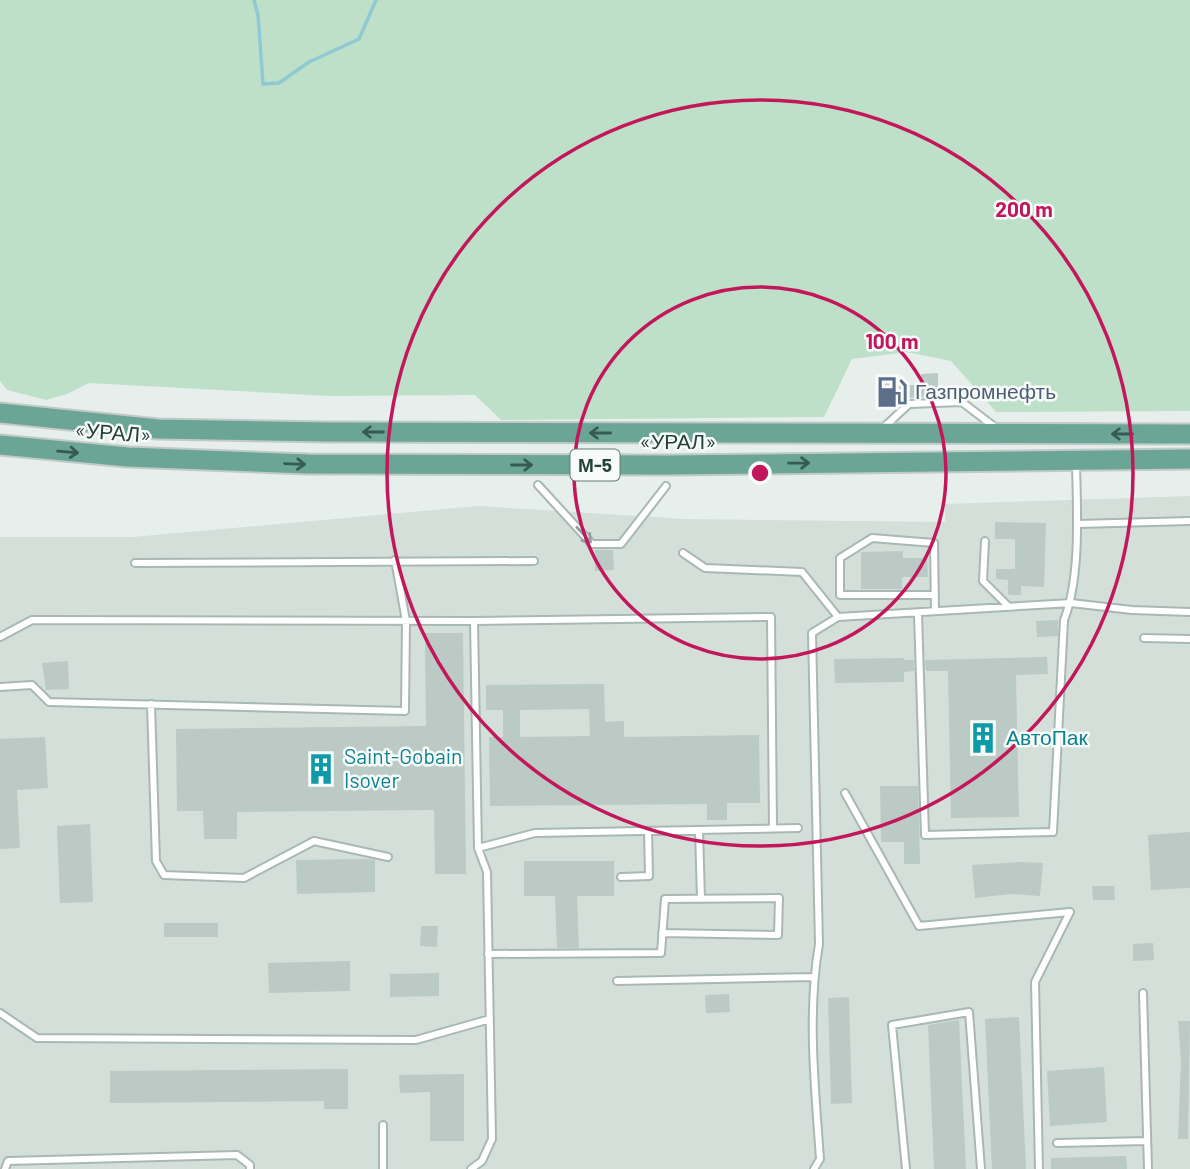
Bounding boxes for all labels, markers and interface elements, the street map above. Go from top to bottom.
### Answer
text: 200 m [995,196,1053,221]
text: 100 m [865,328,919,353]
fuel station icon: Газпромнефть [875,375,909,409]
place label: Газпромнефть [915,378,1056,403]
street label: «УРАЛ» [74,416,152,447]
one-way arrow [362,425,385,439]
one-way arrow [589,426,612,440]
one-way arrow [1111,427,1134,441]
street label: «УРАЛ» [640,428,716,453]
one-way arrow [56,446,79,459]
road number: М-5 [570,450,620,480]
one-way arrow [787,456,810,470]
one-way arrow [283,457,306,470]
one-way arrow [511,458,534,472]
centre of rings [748,461,772,485]
one-way arrow [576,526,593,543]
building icon: АвтоПак [966,721,1000,755]
place label: АвтоПак [1006,724,1089,749]
place label: Saint-Gobain Isover [344,743,462,792]
building icon: Saint-Gobain Isover [304,752,338,786]

